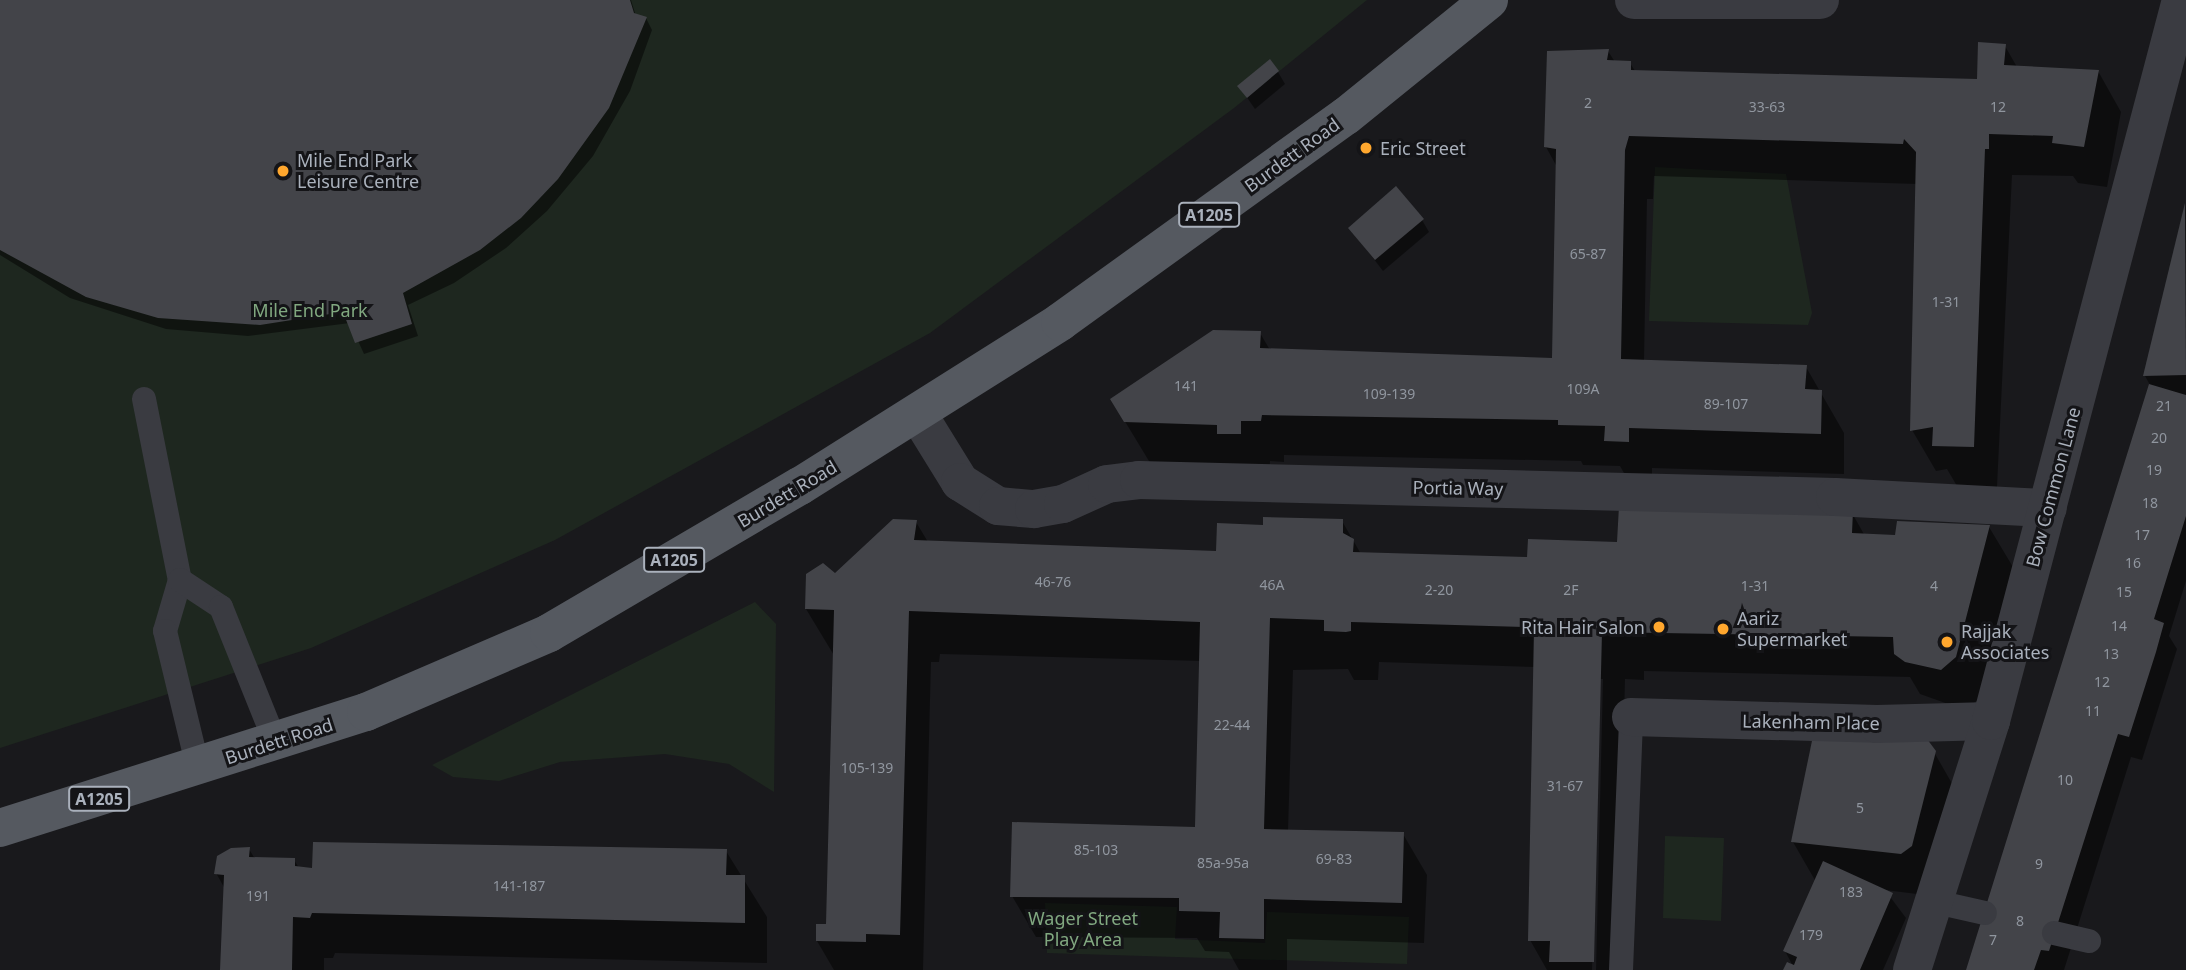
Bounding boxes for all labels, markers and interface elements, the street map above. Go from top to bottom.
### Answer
house number: 2 [1584,95,1592,111]
house number: 33-63 [1749,99,1785,115]
house number: 12 [1990,99,2006,115]
street label: Burdett Road [1240,113,1344,197]
place label: Eric Street [1380,137,1466,159]
marker: Eric Street [1358,140,1374,156]
place label: Mile End Park Leisure Centre [297,150,419,192]
marker: Mile End Park Leisure Centre [275,163,291,179]
road number: A1205 [1178,202,1240,228]
house number: 65-87 [1570,246,1606,262]
house number: 1-31 [1932,294,1960,310]
park label: Mile End Park [252,299,368,321]
house number: 141 [1174,378,1198,394]
house number: 109A [1567,381,1599,397]
house number: 109-139 [1363,386,1415,402]
house number: 89-107 [1704,396,1748,412]
house number: 21 [2156,398,2172,414]
street label: Bow Common Lane [2021,405,2085,569]
house number: 20 [2151,430,2167,446]
street label: Burdett Road [733,456,841,532]
house number: 19 [2146,462,2162,478]
street label: Portia Way [1412,476,1504,500]
house number: 18 [2142,495,2158,511]
house number: 17 [2134,527,2150,543]
road number: A1205 [642,548,706,572]
house number: 16 [2125,555,2141,571]
house number: 46-76 [1035,574,1071,590]
house number: 46A [1260,577,1284,593]
house number: 1-31 [1741,578,1769,594]
house number: 4 [1930,578,1938,594]
house number: 2-20 [1425,582,1453,598]
house number: 2F [1563,582,1579,598]
house number: 15 [2116,584,2132,600]
place label: Aariz Supermarket [1737,608,1847,650]
place label: Rita Hair Salon [1521,616,1645,638]
house number: 14 [2111,618,2127,634]
marker: Rita Hair Salon [1651,619,1667,635]
marker: Aariz Supermarket [1715,621,1731,637]
place label: Rajjak Associates [1961,621,2049,664]
marker: Rajjak Associates [1939,634,1955,650]
house number: 13 [2103,646,2119,662]
house number: 12 [2094,674,2110,690]
house number: 11 [2085,703,2101,719]
street label: Lakenham Place [1742,710,1880,734]
street label: Burdett Road [222,713,336,769]
house number: 22-44 [1214,717,1250,733]
house number: 105-139 [841,760,893,776]
house number: 10 [2057,772,2073,788]
house number: 31-67 [1547,778,1583,794]
road number: A1205 [68,786,130,812]
house number: 5 [1856,800,1864,816]
house number: 85-103 [1074,842,1118,858]
house number: 69-83 [1316,851,1352,867]
house number: 85a-95a [1197,855,1249,871]
house number: 9 [2035,856,2043,872]
house number: 141-187 [493,878,545,894]
house number: 183 [1839,884,1863,900]
house number: 191 [246,888,270,904]
park label: Wager Street Play Area [1028,908,1138,950]
house number: 8 [2016,913,2024,929]
house number: 179 [1799,927,1823,943]
house number: 7 [1989,932,1997,948]

